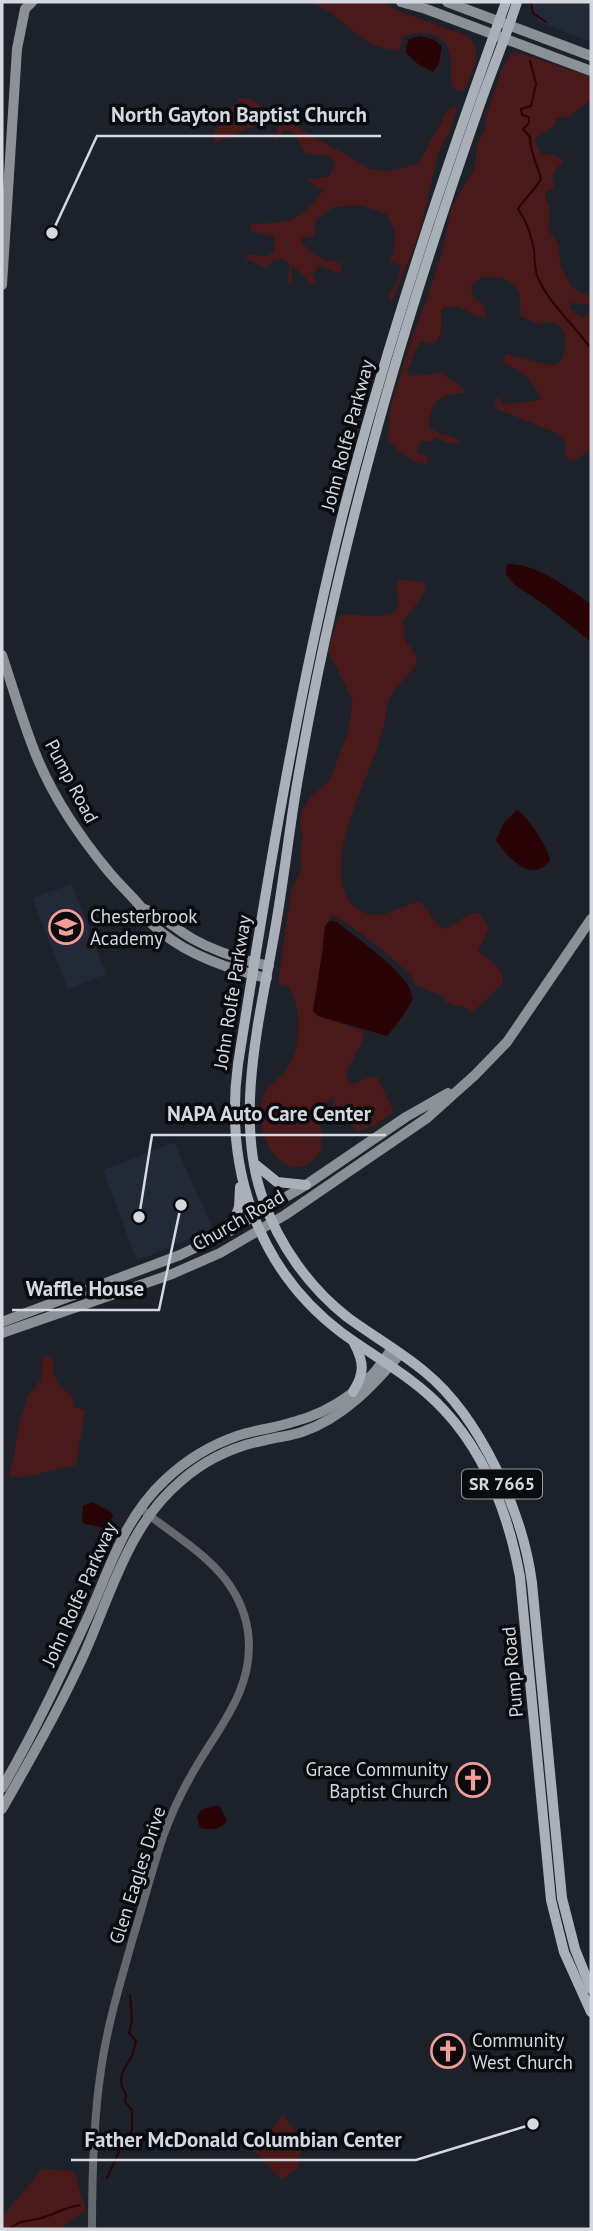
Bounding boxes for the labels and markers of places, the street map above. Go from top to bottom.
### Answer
callout: North Gayton Baptist Church [97,94,381,136]
place label: Chesterbrook Academy [90,904,197,950]
school or university icon: Chesterbrook Academy [47,908,85,946]
callout: NAPA Auto Care Center [152,1093,386,1135]
callout: Waffle House [12,1268,159,1310]
place label: Grace Community Baptist Church [305,1757,448,1803]
church icon: Grace Community Baptist Church [454,1761,492,1799]
place label: Community West Church [472,2028,573,2074]
church icon: Community West Church [429,2032,467,2070]
callout: Father McDonald Columbian Center [71,2118,416,2160]

